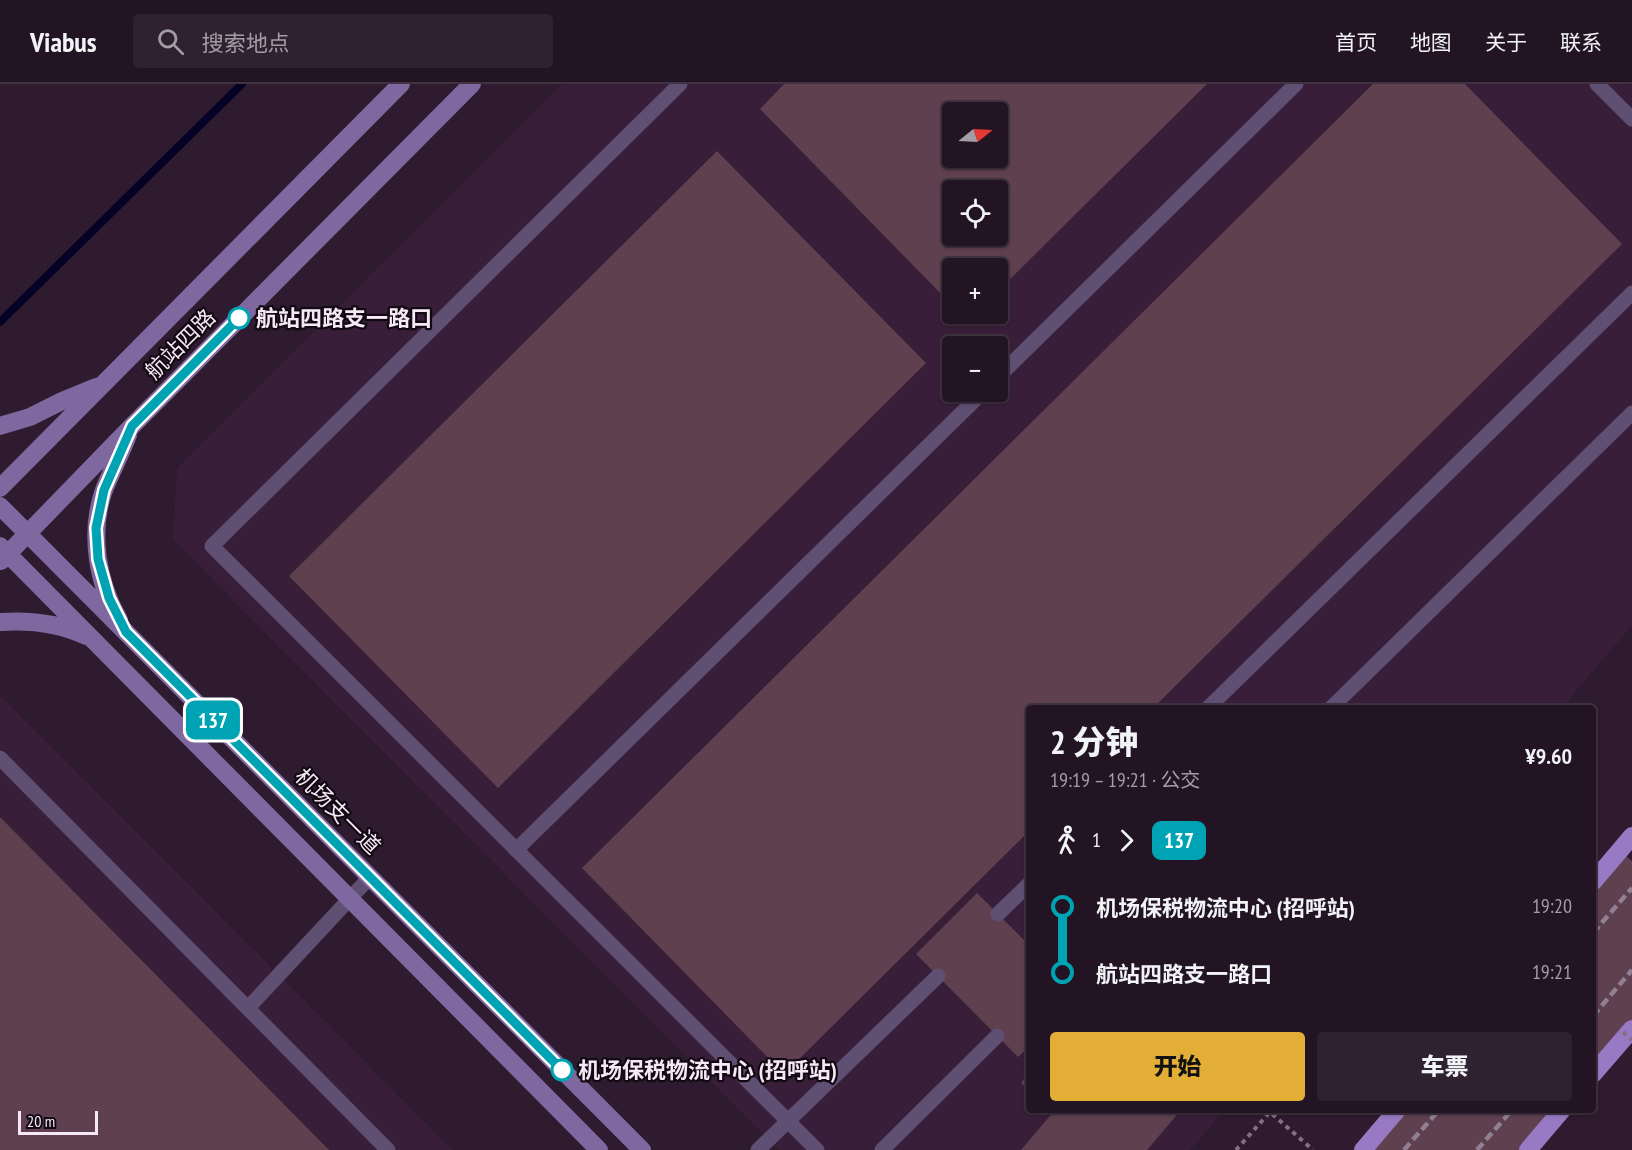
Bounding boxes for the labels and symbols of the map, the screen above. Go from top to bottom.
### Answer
north arrow [942,102,1008,168]
street label: 航站四路 [139,303,221,385]
place label: 航站四路支一路口 [256,304,432,332]
marker: 航站四路支一路口 [228,307,250,329]
line badge: 137 [178,700,248,740]
street label: 机场支一道 [289,762,387,860]
place label: 机场保税物流中心 (招呼站) [578,1056,837,1084]
marker: 机场保税物流中心 (招呼站) [551,1059,573,1081]
scale bar [18,1108,98,1136]

